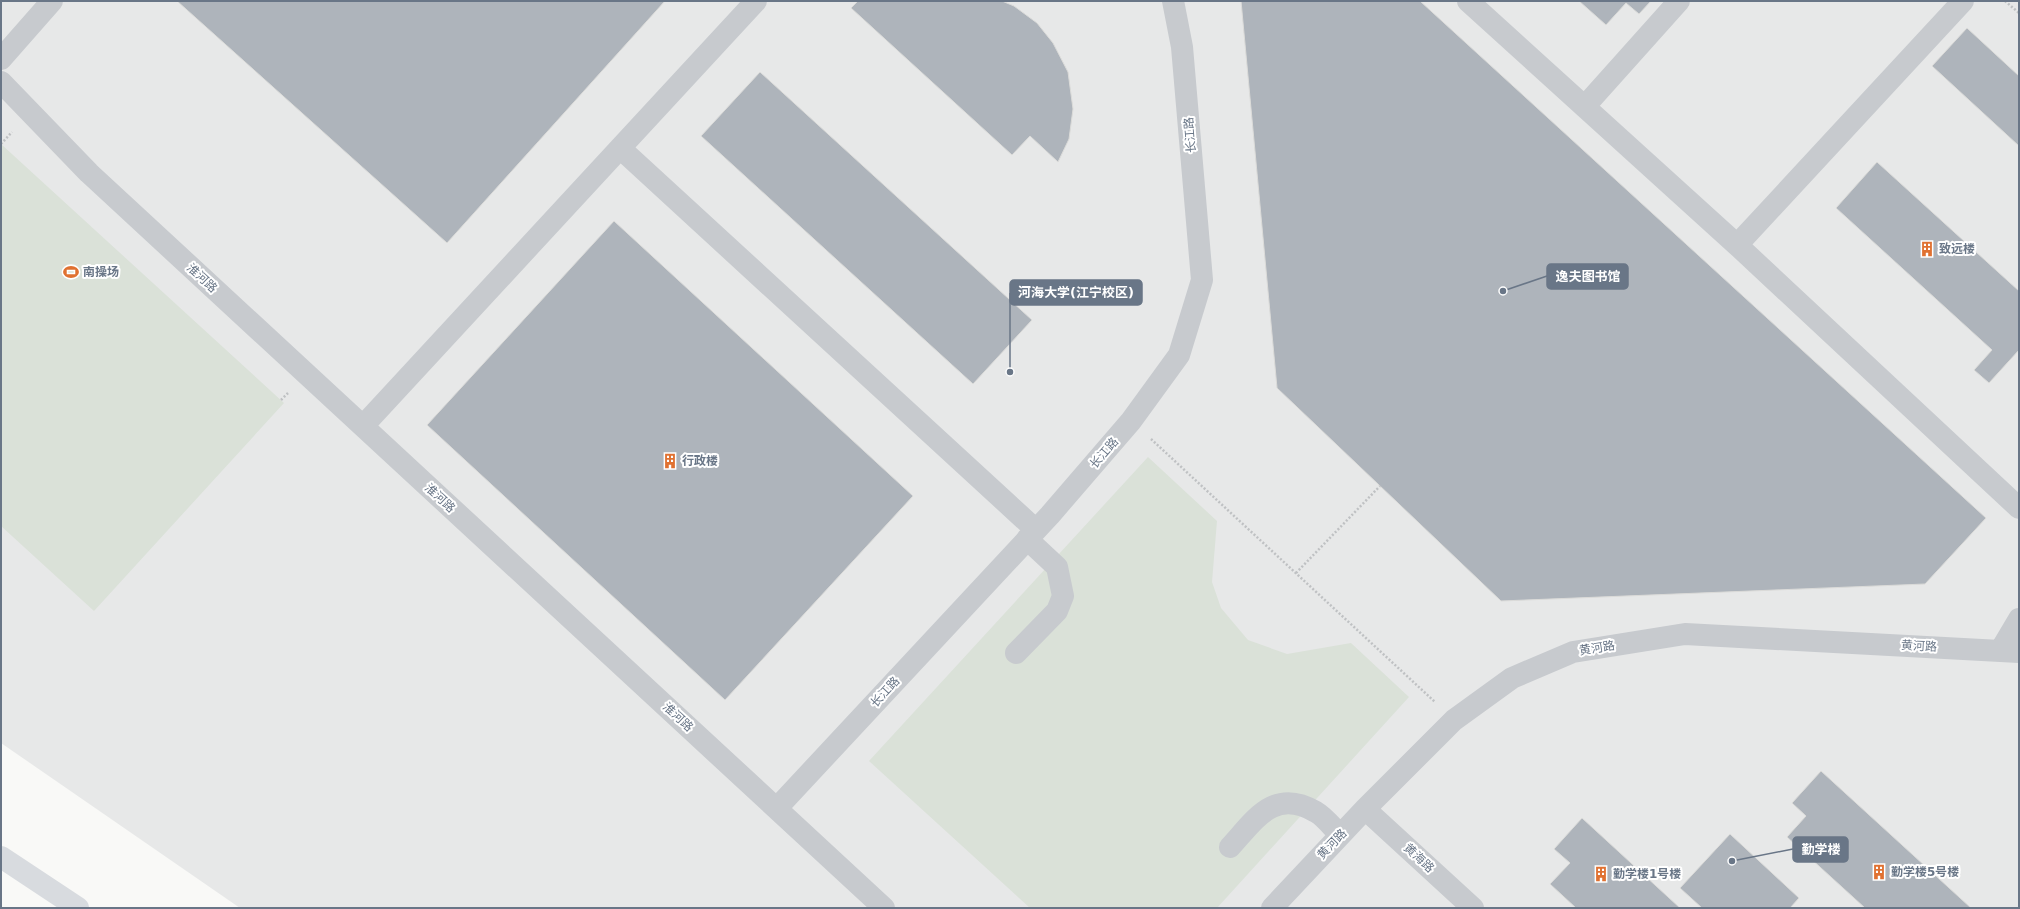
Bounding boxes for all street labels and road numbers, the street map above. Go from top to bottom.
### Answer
street label: 长江路 [1181,116,1199,154]
street label: 淮河路 [184,261,220,295]
street label: 长江路 [1087,435,1121,471]
street label: 淮河路 [422,481,458,515]
street label: 黄河路 [1578,638,1616,658]
street label: 黄河路 [1901,638,1937,654]
street label: 长江路 [868,674,902,710]
street label: 淮河路 [660,700,696,734]
street label: 黄河路 [1314,826,1350,862]
street label: 黄海路 [1401,841,1437,875]

